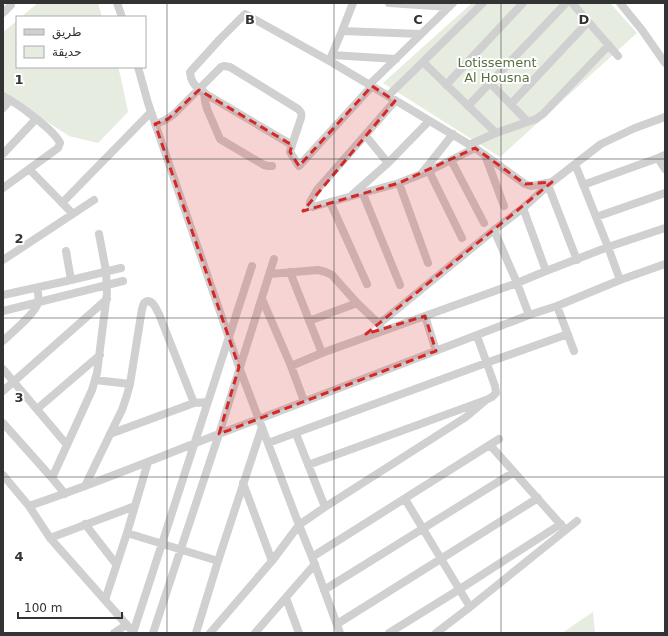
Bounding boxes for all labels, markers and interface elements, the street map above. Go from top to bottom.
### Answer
text: B [245,12,255,27]
text: C [413,12,423,27]
text: D [579,12,590,27]
legend [16,16,146,68]
text: طريق [52,25,82,40]
text: حديقة [52,45,82,59]
park label: Lotissement Al Housna [457,55,537,85]
text: 1 [14,72,24,87]
text: 2 [14,231,24,246]
text: 3 [14,390,24,405]
text: 4 [14,549,24,564]
scale bar [18,594,122,620]
text: 100 m [24,601,62,615]

